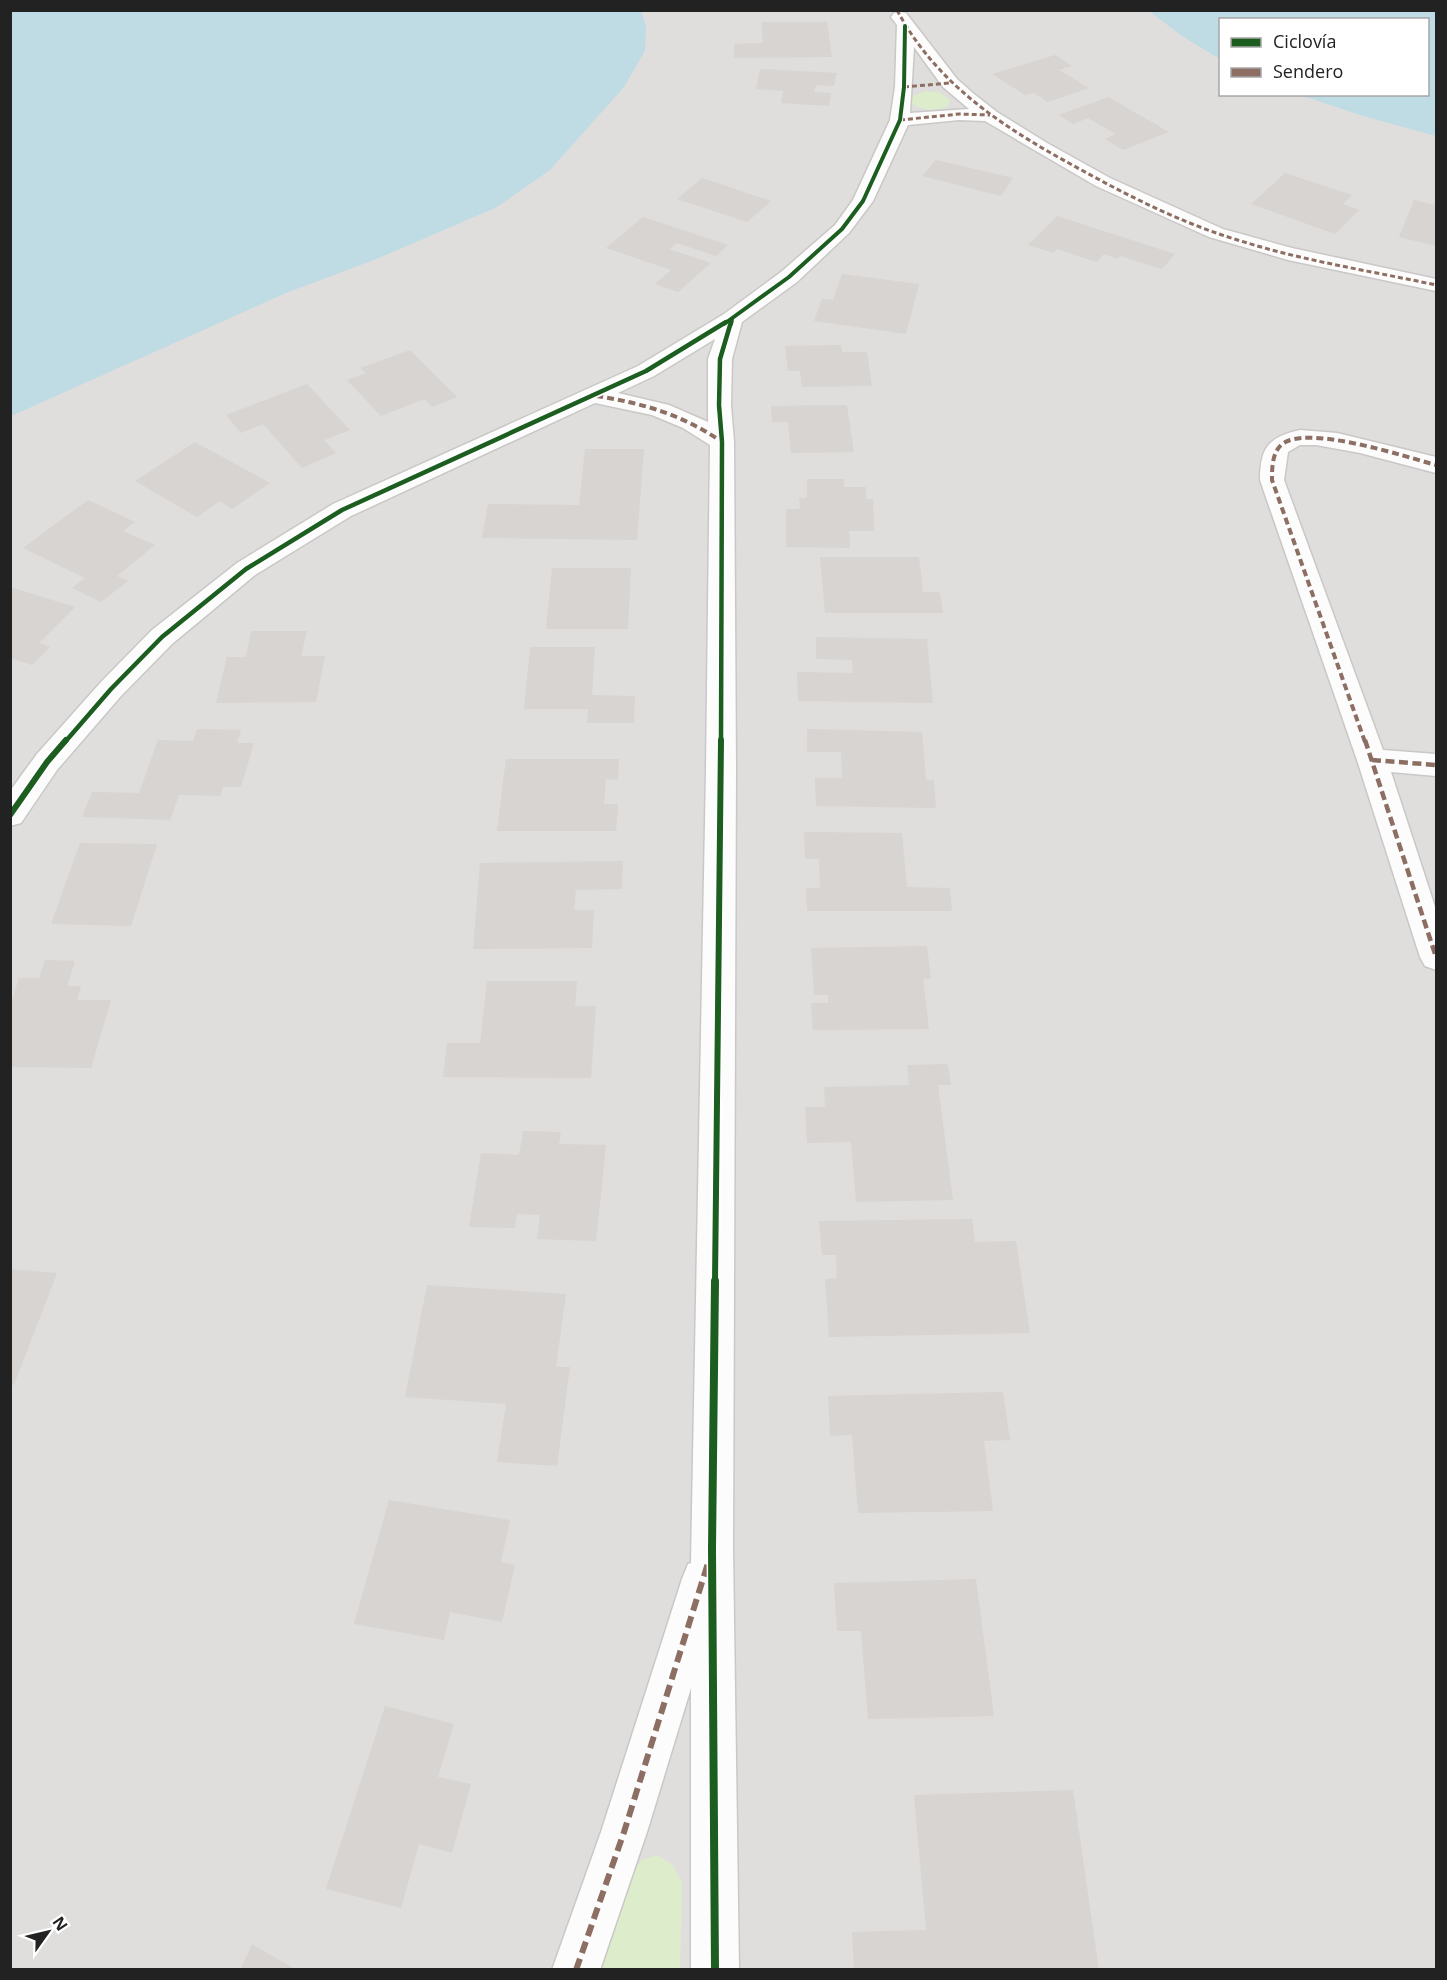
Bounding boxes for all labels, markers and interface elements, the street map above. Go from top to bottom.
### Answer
legend [1219,18,1429,96]
text: Ciclovía [1273,29,1336,53]
text: Sendero [1273,59,1343,83]
north arrow [18,1902,78,1962]
text: N [48,1912,73,1935]

